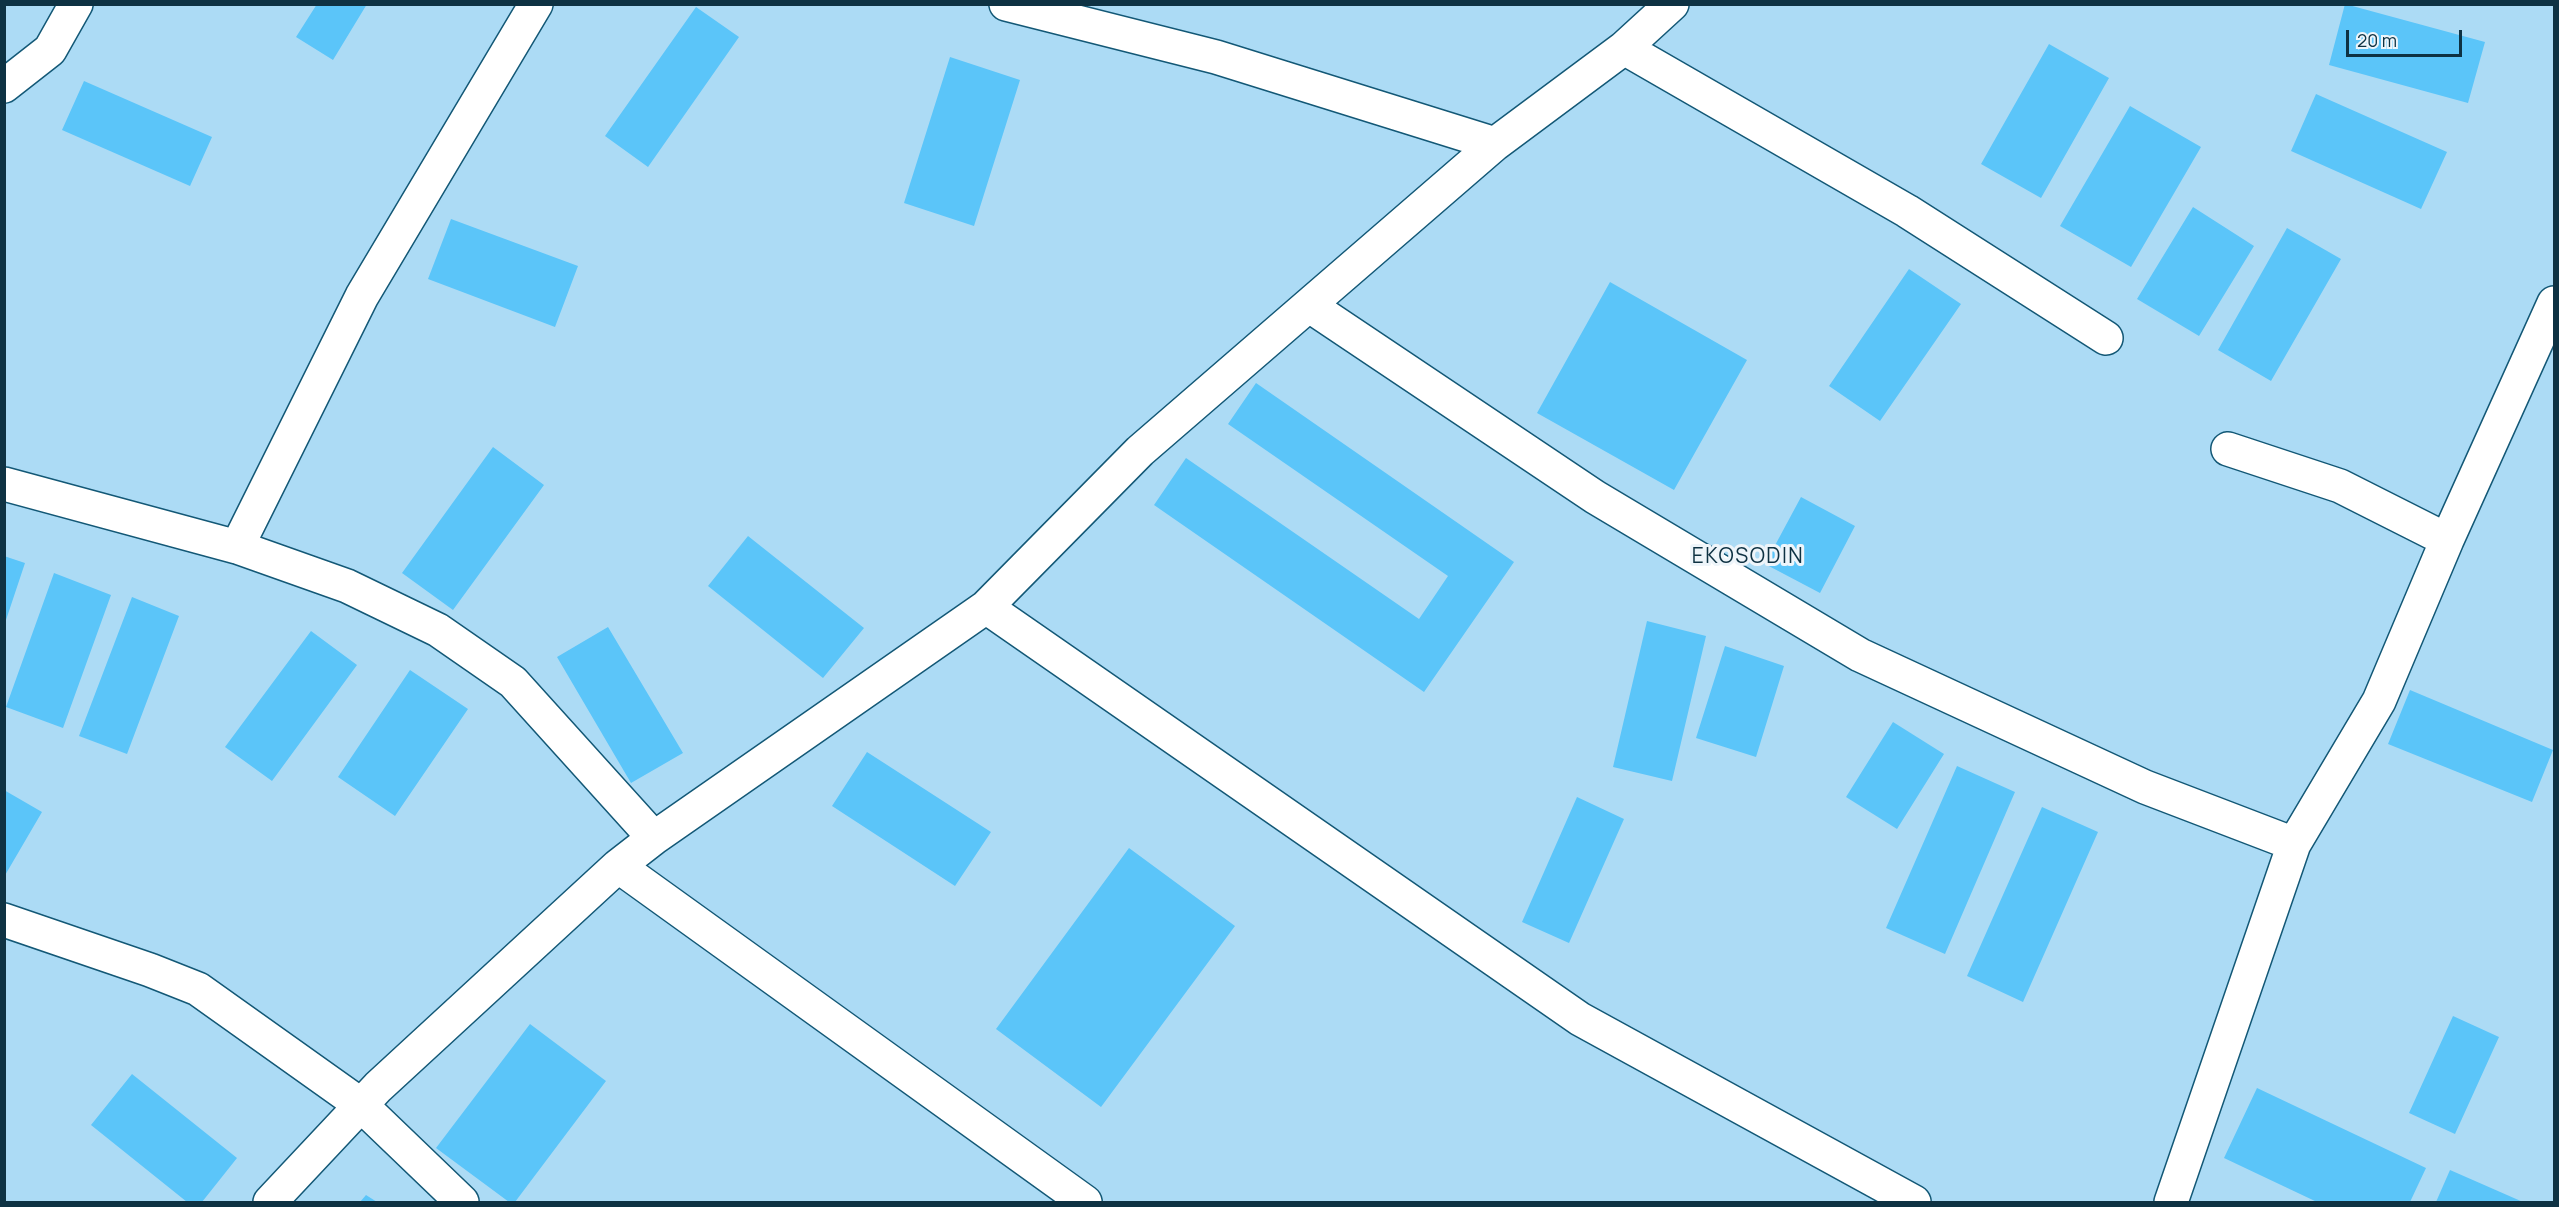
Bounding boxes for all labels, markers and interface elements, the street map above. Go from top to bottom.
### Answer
scale bar [2349,18,2464,56]
text: 20 m [2357,28,2397,52]
district label: EKOSODIN [1692,544,1804,570]

